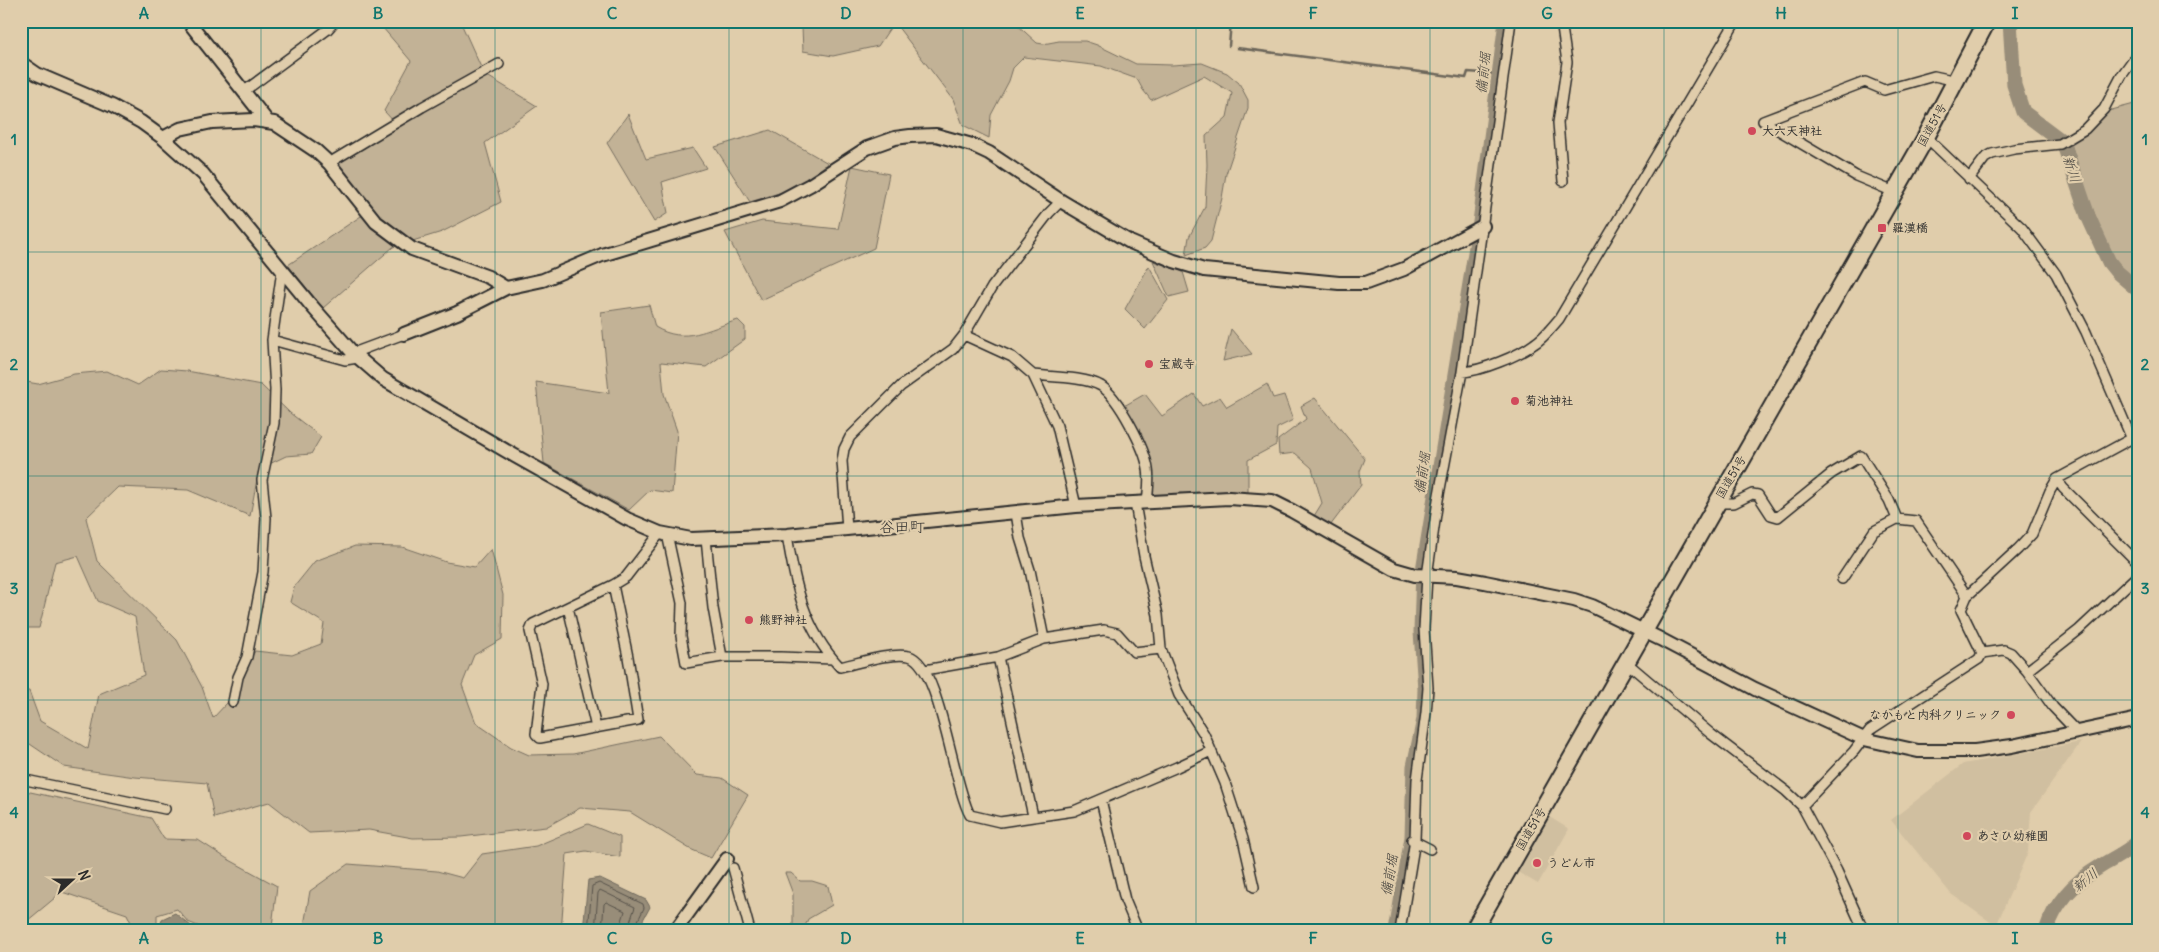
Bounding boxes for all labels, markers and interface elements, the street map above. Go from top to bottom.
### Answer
text: A [139,3,149,23]
text: B [373,3,384,23]
text: C [607,3,618,23]
text: D [840,3,852,23]
text: E [1075,3,1085,23]
text: F [1308,3,1318,23]
text: G [1541,3,1553,23]
text: H [1775,3,1787,23]
text: I [2012,3,2019,23]
water label: 備前堀 [1472,50,1495,95]
street label: 国道51号 [1913,100,1950,149]
place label: 大六天神社 [1762,123,1822,138]
marker: 大六天神社 [1746,125,1758,137]
text: 1 [11,129,17,149]
text: 1 [2142,129,2148,149]
water label: 新川 [2059,153,2085,185]
place label: 羅漢橋 [1892,220,1928,235]
marker: 羅漢橋 [1876,222,1888,234]
text: 2 [10,354,19,374]
text: 2 [2141,354,2150,374]
place label: 宝蔵寺 [1159,356,1195,371]
marker: 宝蔵寺 [1143,358,1155,370]
place label: 菊池神社 [1525,393,1573,408]
marker: 菊池神社 [1509,395,1521,407]
water label: 備前堀 [1410,450,1434,495]
street label: 国道51号 [1712,452,1749,501]
district label: 谷田町 [879,517,925,536]
text: 3 [9,578,19,598]
text: 3 [2140,578,2150,598]
place label: 熊野神社 [759,612,807,627]
marker: 熊野神社 [743,614,755,626]
place label: なかもと内科クリニック [1869,707,2001,722]
marker: なかもと内科クリニック [2005,709,2017,721]
text: 4 [9,802,19,822]
text: 4 [2140,802,2150,822]
street label: 国道51号 [1512,804,1549,853]
place label: あさひ幼稚園 [1977,828,2049,843]
marker: あさひ幼稚園 [1961,830,1973,842]
water label: 備前堀 [1376,852,1402,897]
north arrow [48,854,98,904]
place label: うどん市 [1547,855,1595,870]
marker: うどん市 [1531,857,1543,869]
water label: 新川 [2068,864,2102,896]
text: N [74,868,94,883]
text: A [139,928,149,948]
text: B [373,928,384,948]
text: C [607,928,618,948]
text: D [840,928,852,948]
text: E [1075,928,1085,948]
text: F [1308,928,1318,948]
text: G [1541,928,1553,948]
text: H [1775,928,1787,948]
text: I [2012,928,2019,948]

